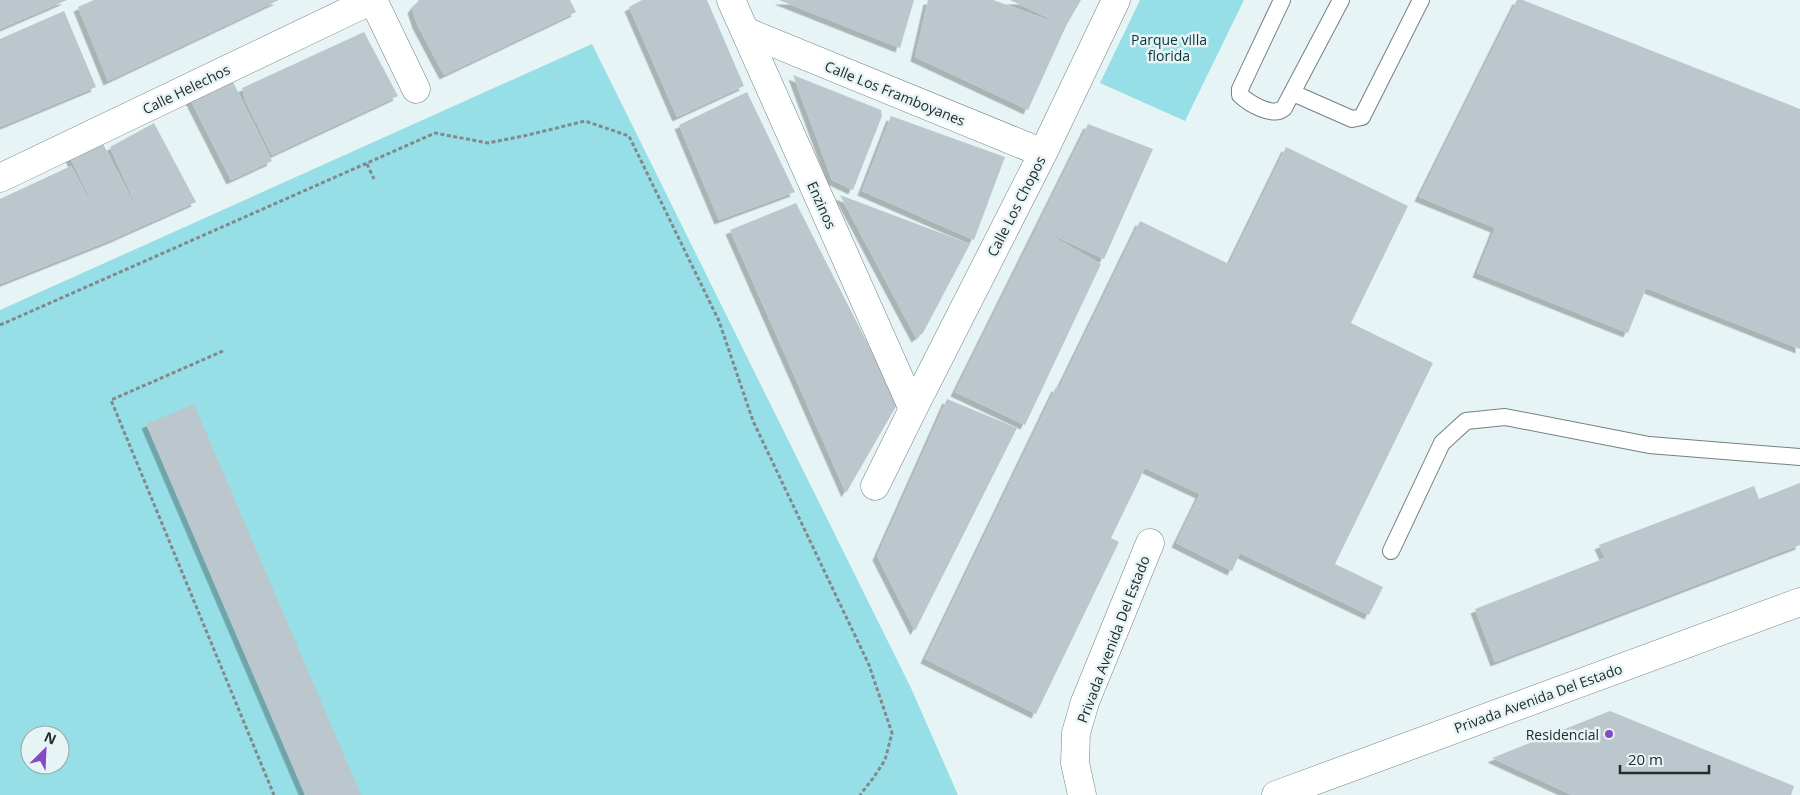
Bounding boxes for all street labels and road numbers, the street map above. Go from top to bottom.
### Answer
street label: Calle Los Framboyanes [822,56,968,130]
street label: Calle Helechos [139,59,233,118]
street label: Calle Los Chopos [982,152,1050,260]
street label: Enzinos [803,178,841,232]
street label: Privada Avenida Del Estado [1072,553,1154,725]
street label: Privada Avenida Del Estado [1451,659,1625,737]

